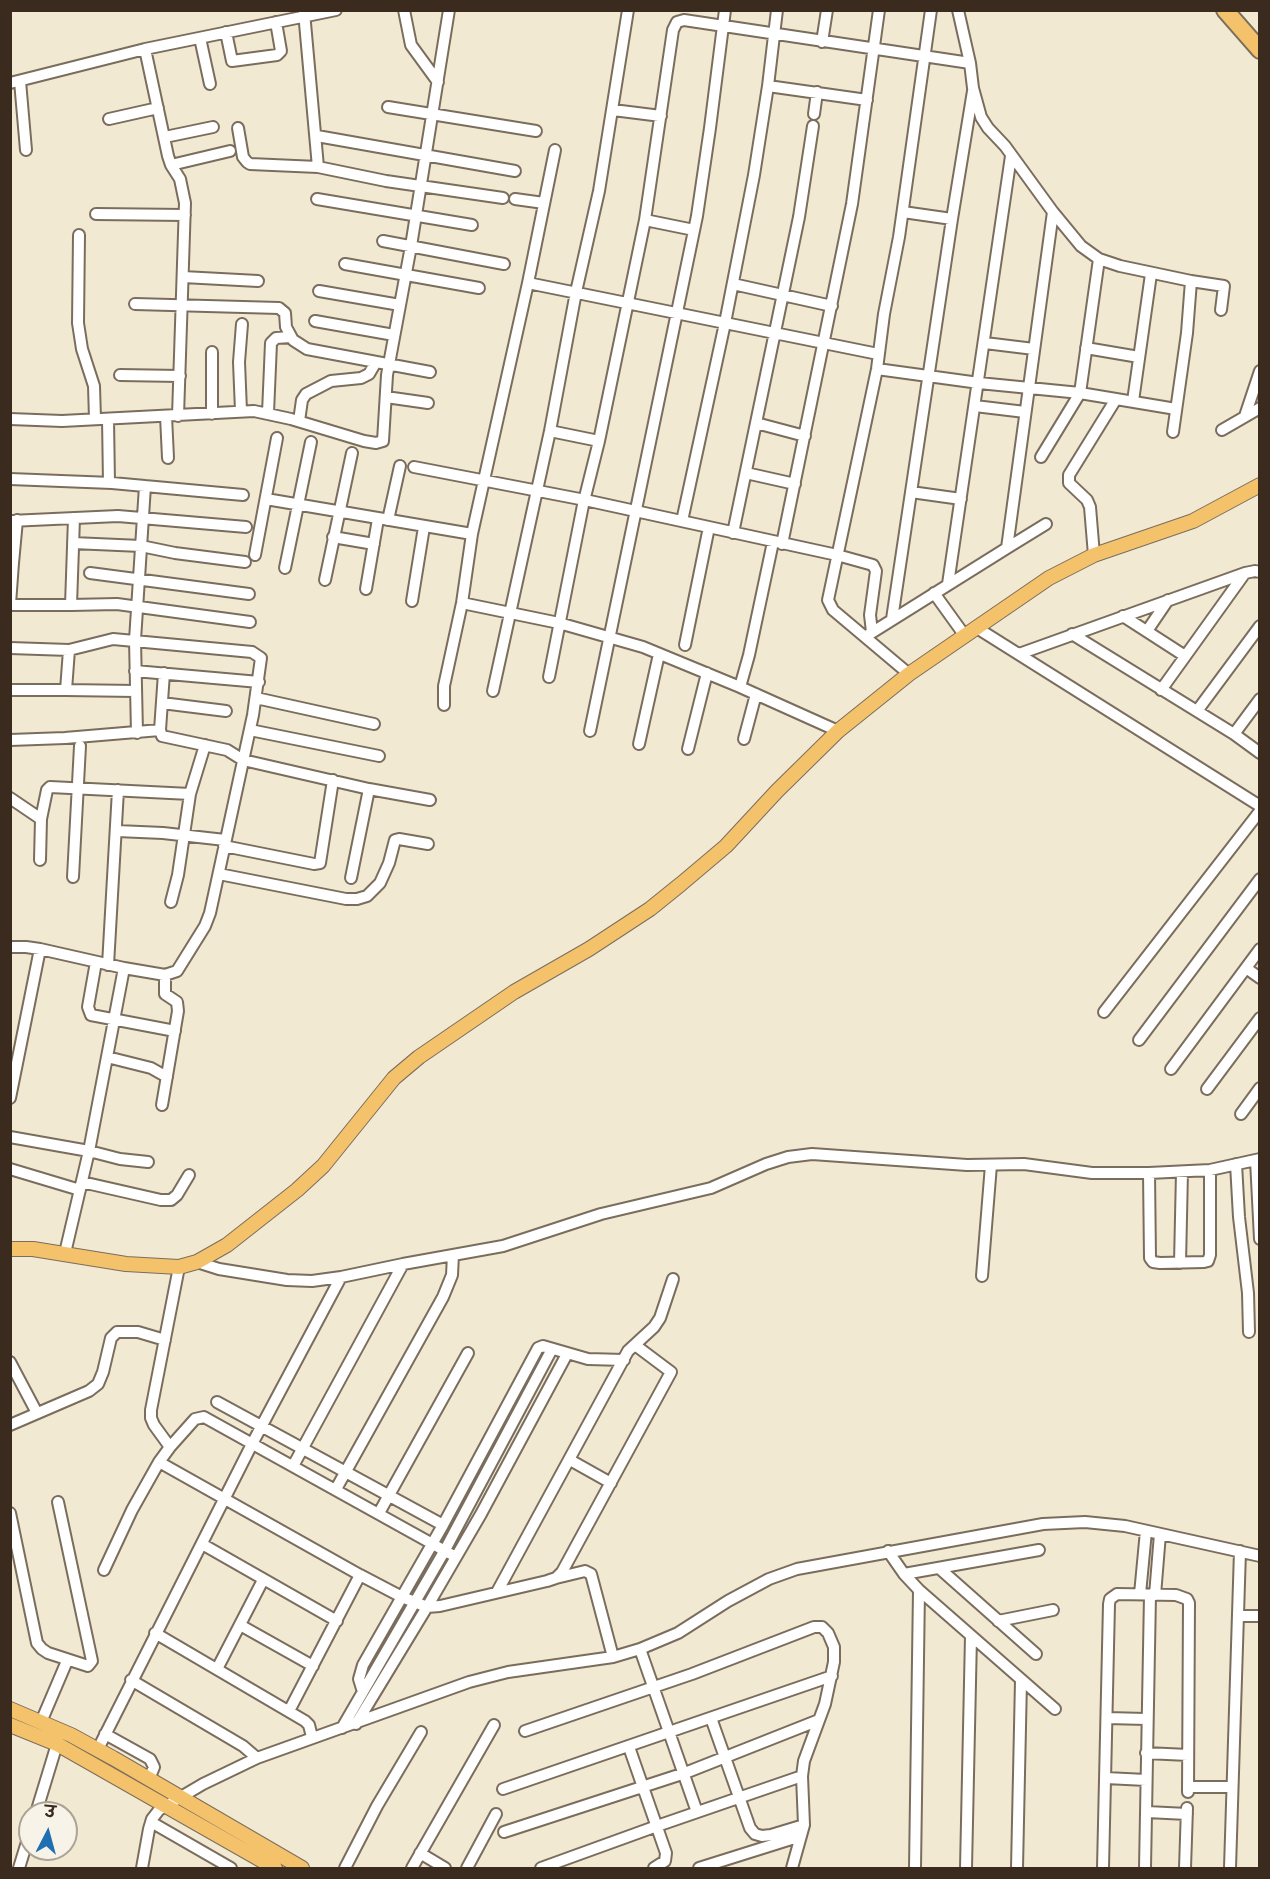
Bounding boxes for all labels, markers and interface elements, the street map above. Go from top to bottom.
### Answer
north arrow [18,1801,78,1861]
text: उ [43,1805,56,1825]

